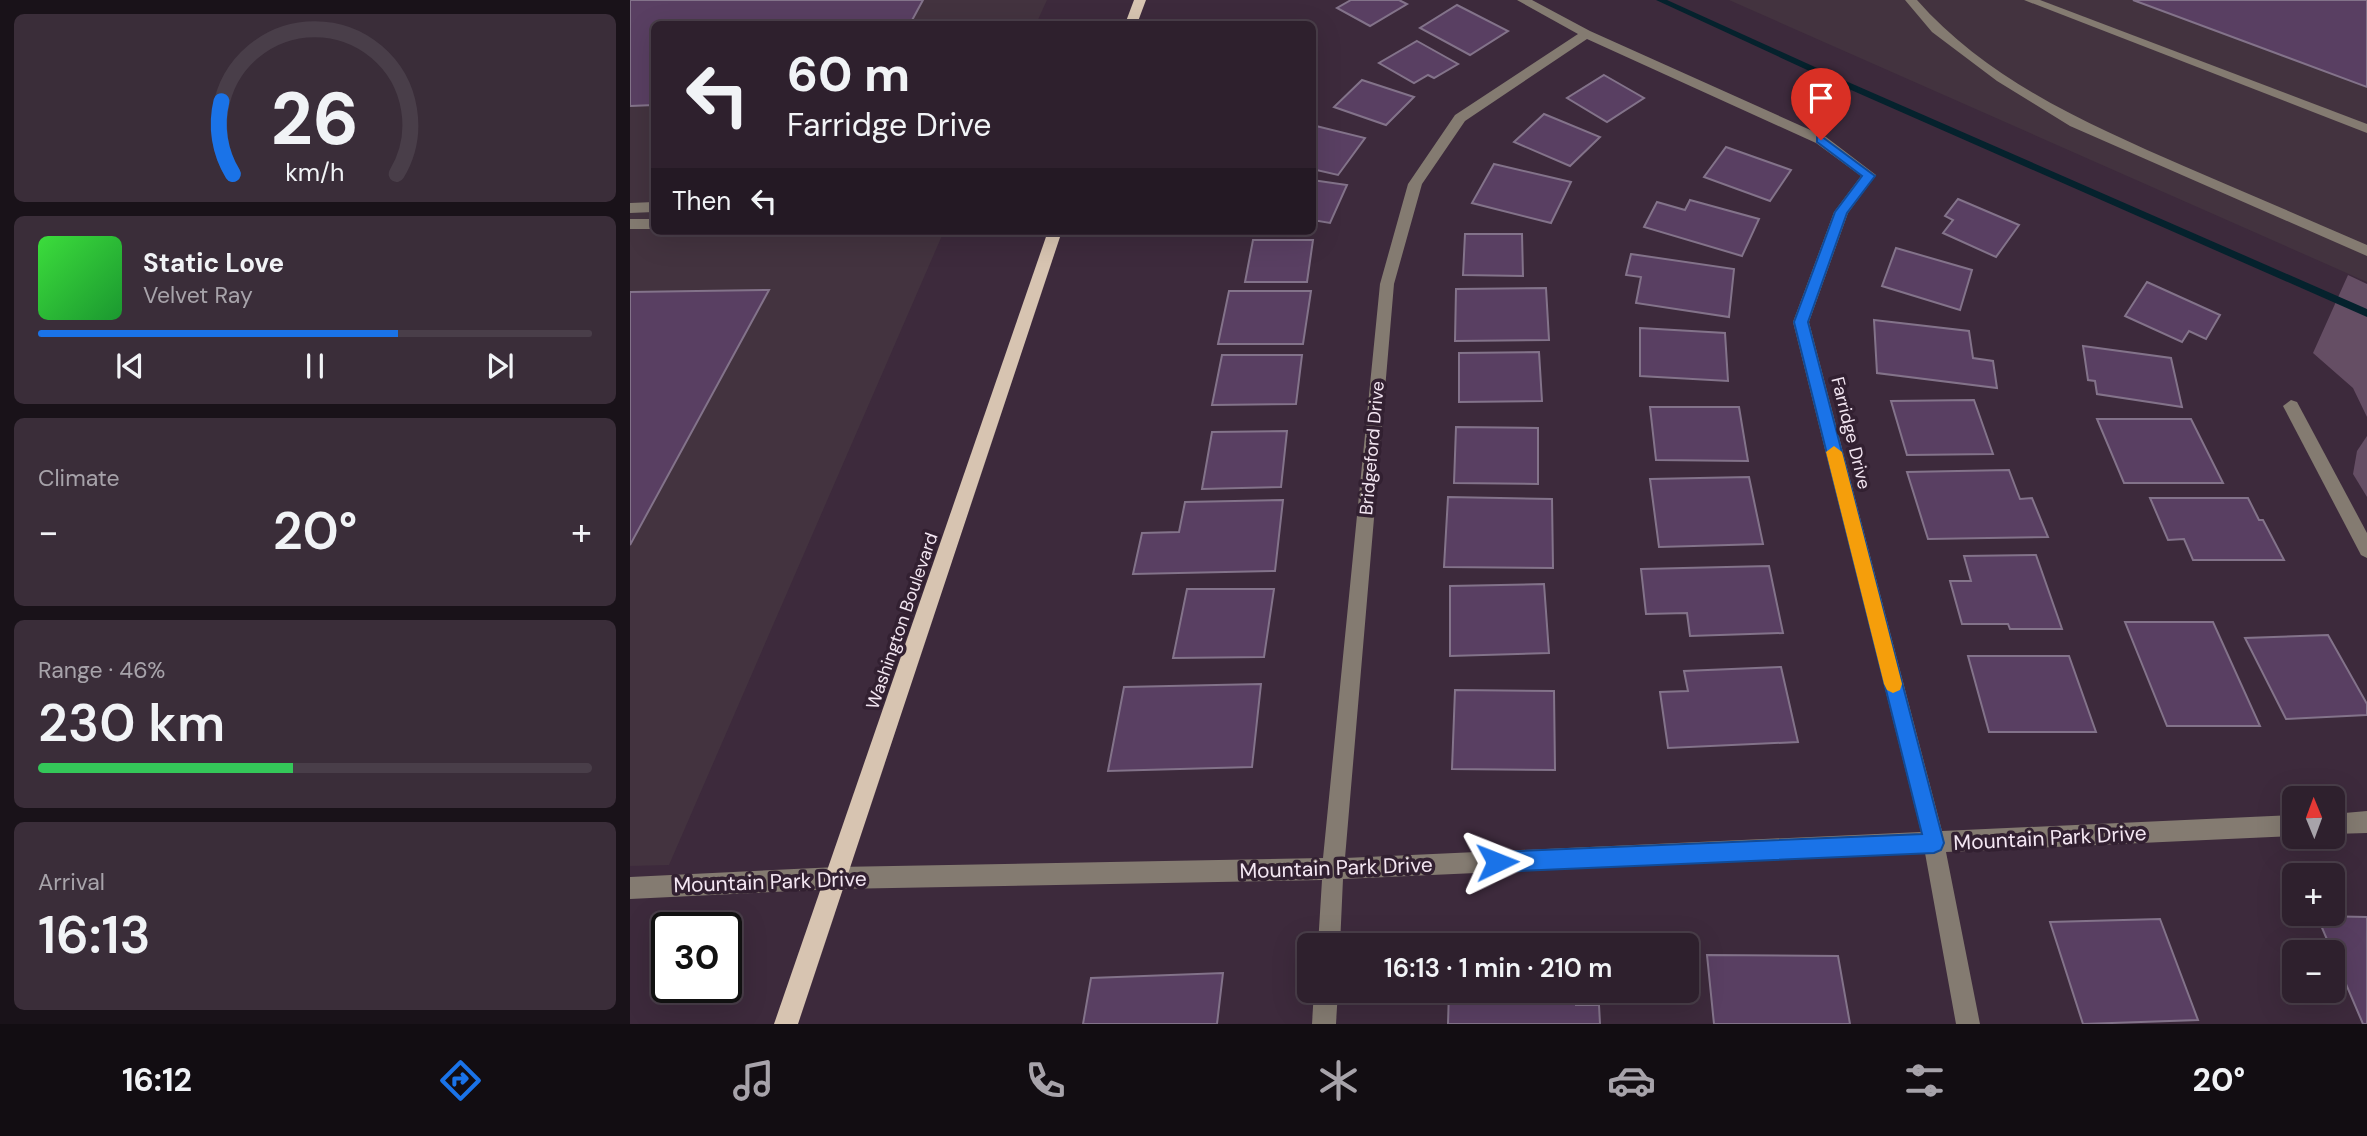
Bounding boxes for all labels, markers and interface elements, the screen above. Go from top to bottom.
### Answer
text: 60 m [787,42,910,106]
icon: left [672,49,763,140]
pin [1791,68,1851,140]
text: 26 [271,72,359,167]
icon: arrive [1802,79,1840,117]
text: Farridge Drive [787,104,992,146]
text: km/h [285,156,345,189]
icon: left [745,182,783,220]
text: Then [672,184,731,218]
text: Static Love [143,246,284,280]
text: Velvet Ray [143,280,253,310]
icon: previous [111,347,149,385]
icon: pause [296,347,334,385]
icon: next [481,347,519,385]
street label: Farridge Drive [1825,374,1877,492]
street label: Bridgeford Drive [1354,380,1390,516]
text: Climate [38,463,120,493]
text: 20° [273,497,357,565]
text: − [38,507,59,557]
text: + [571,507,592,557]
street label: Washington Boulevard [861,530,943,712]
text: Range · 46% [38,655,165,685]
text: 230 km [38,689,225,757]
north arrow [2282,786,2345,849]
map controls [2282,786,2345,1003]
street label: Mountain Park Drive [1953,819,2147,857]
position arrow [1460,825,1534,899]
street label: Mountain Park Drive [1239,851,1433,885]
button: + [2282,863,2345,926]
street label: Mountain Park Drive [673,865,867,899]
text: Arrival [38,867,105,897]
text: 16:13 [38,901,151,969]
speed limit sign: 30 [651,912,742,1003]
button: − [2282,940,2345,1003]
text: 16:13 · 1 min · 210 m [1384,951,1612,985]
icon: directions [436,1056,485,1105]
icon: music [729,1056,778,1105]
icon: phone [1021,1056,1070,1105]
icon: climate [1314,1056,1363,1105]
icon: car [1607,1056,1656,1105]
icon: filters [1900,1056,1949,1105]
text: 16:12 [122,1059,192,1101]
text: 20° [2193,1059,2245,1101]

